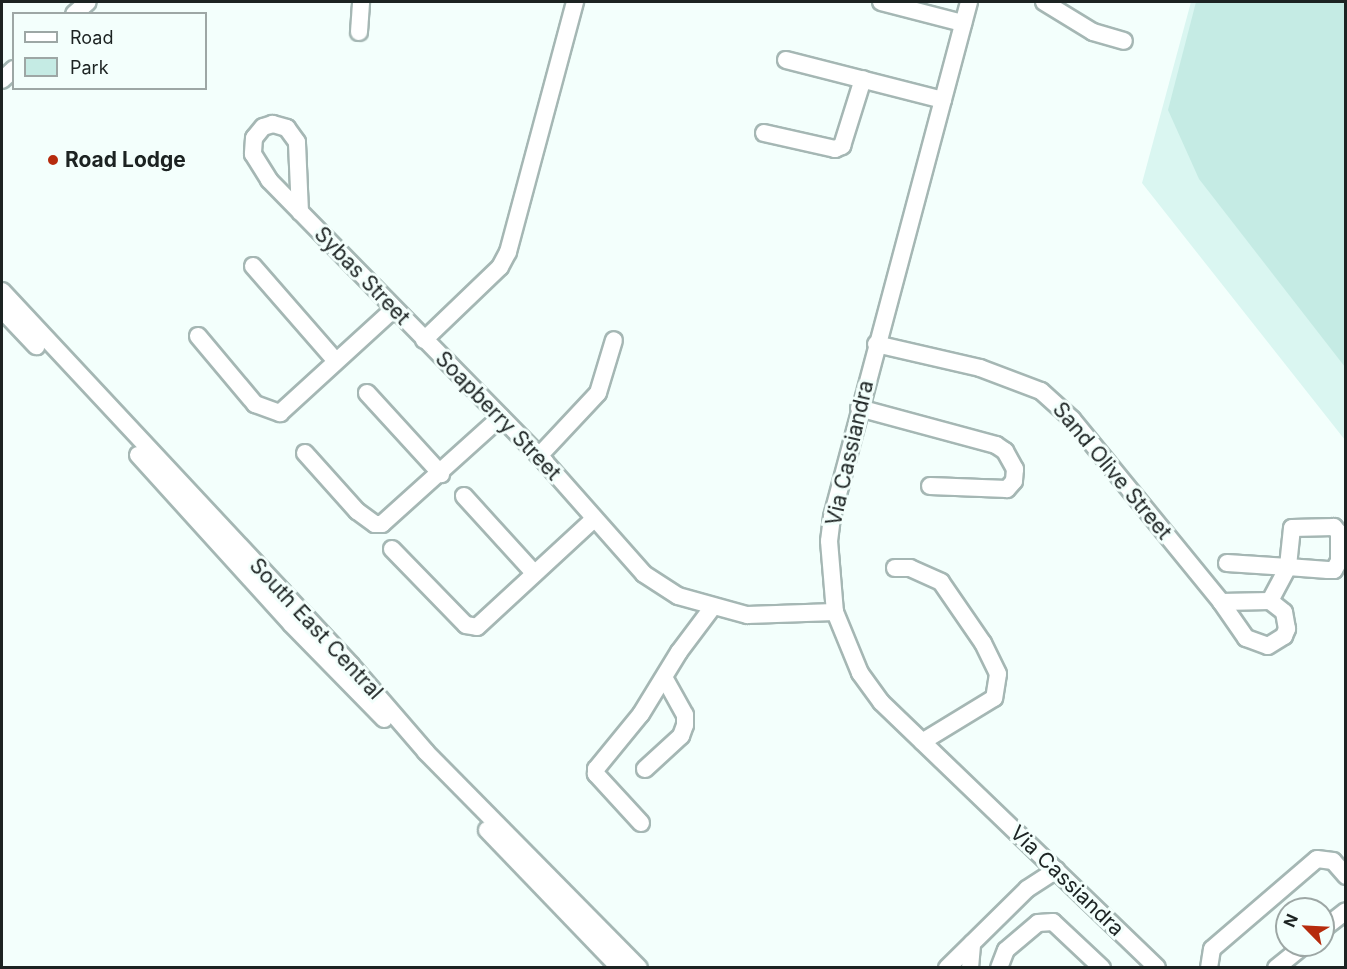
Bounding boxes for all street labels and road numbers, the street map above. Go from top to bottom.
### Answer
street label: Sybas Street [309,222,415,330]
street label: Soapberry Street [430,346,566,486]
street label: Via Cassiandra [821,378,879,528]
street label: Sand Olive Street [1047,397,1177,545]
street label: South East Central [244,553,388,705]
street label: Via Cassiandra [1005,820,1129,942]

